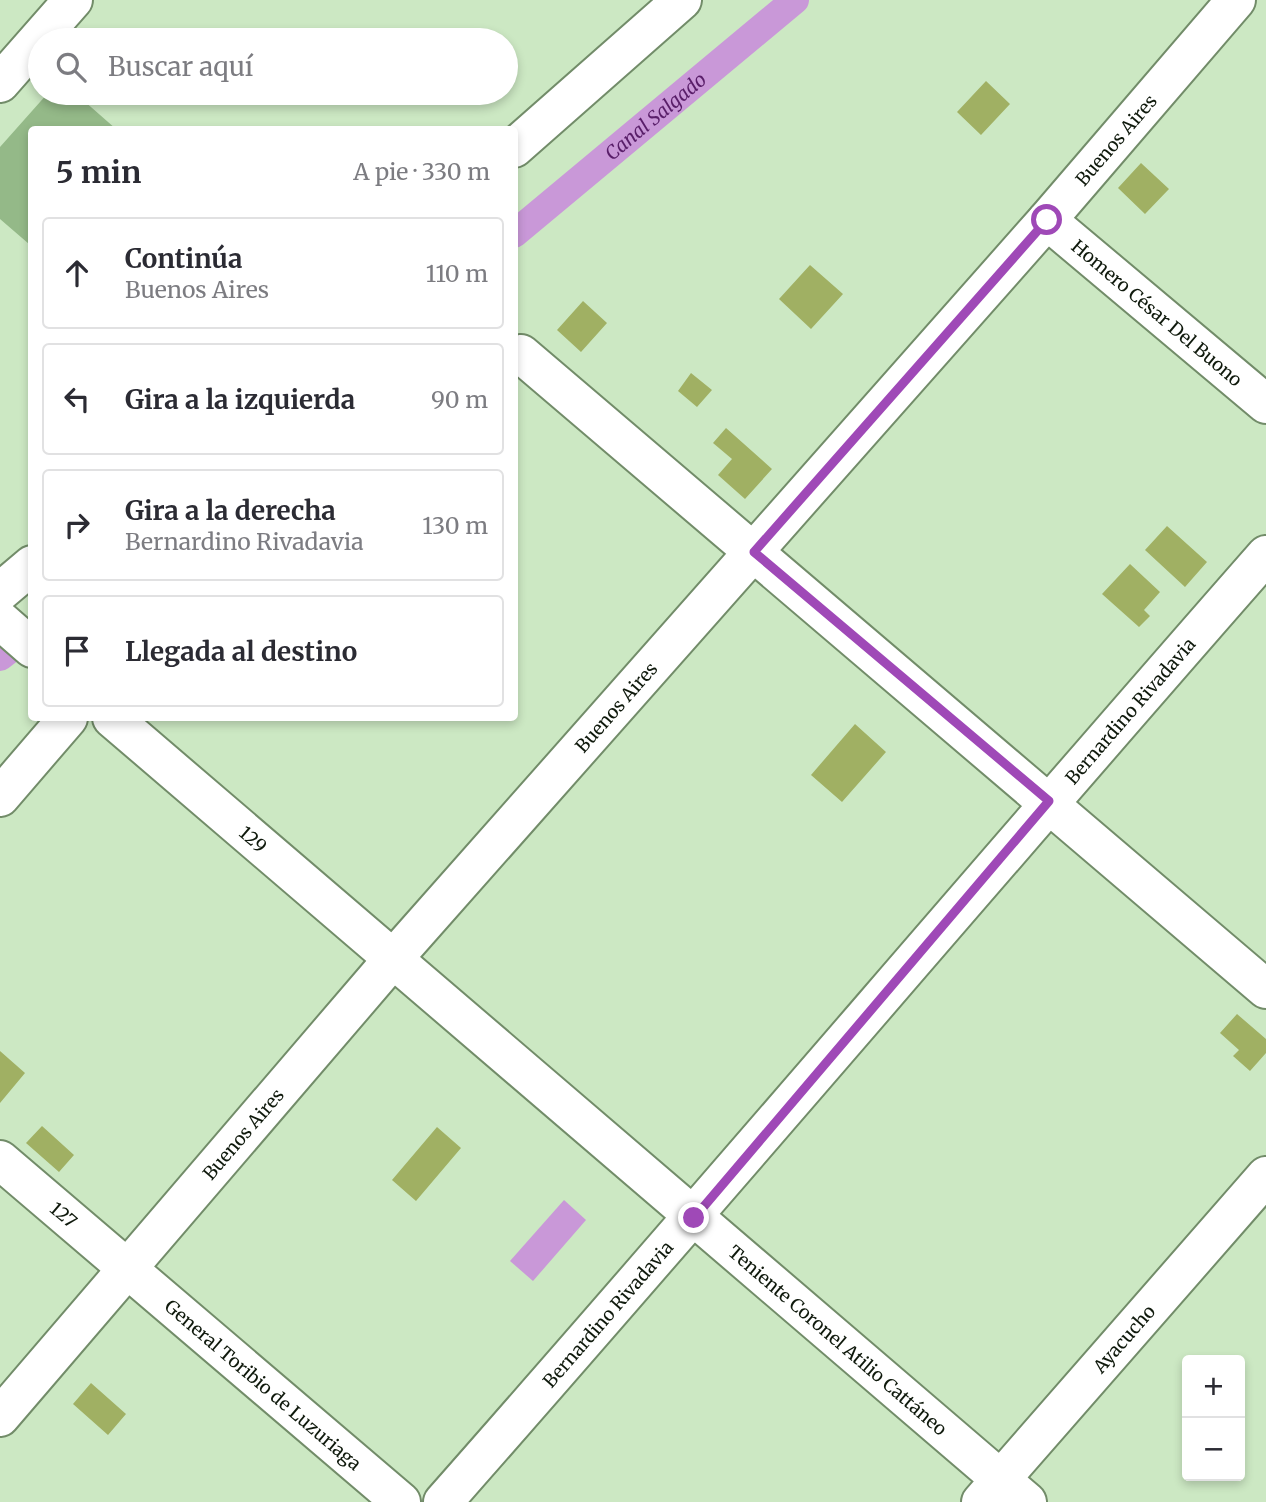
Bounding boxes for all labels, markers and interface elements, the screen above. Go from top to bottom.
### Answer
search box [28,28,518,105]
icon: search [52,48,90,86]
text: Buscar aquí [108,50,253,83]
water label: Canal Salgado [600,67,711,165]
street label: Buenos Aires [1070,89,1161,190]
text: 5 min [56,153,141,191]
text: A pie · 330 m [353,157,490,186]
route start [1031,204,1062,235]
street label: Homero César Del Buono [1067,234,1247,391]
text: Continúa [125,242,243,275]
icon: ahead [58,254,96,292]
text: 110 m [426,259,488,288]
text: Buenos Aires [125,275,269,304]
icon: left [58,380,96,418]
text: Gira a la izquierda [125,383,355,416]
text: 90 m [431,385,488,414]
text: Gira a la derecha [125,494,336,527]
icon: right [58,506,96,544]
text: 130 m [422,511,488,540]
text: Bernardino Rivadavia [125,527,364,556]
icon: arrive [58,632,96,670]
street label: Bernardino Rivadavia [1060,632,1200,789]
text: Llegada al destino [125,635,357,668]
street label: Buenos Aires [570,657,662,757]
street label: 129 [235,821,272,857]
street label: Buenos Aires [197,1083,288,1184]
street label: 127 [46,1197,82,1232]
route end [678,1202,709,1233]
street label: Bernardino Rivadavia [538,1236,678,1392]
street label: Teniente Coronel Atilio Cattáneo [724,1240,952,1440]
street label: General Toribio de Luzuriaga [160,1294,367,1475]
street label: Ayacucho [1087,1300,1160,1378]
map controls [1182,1355,1245,1481]
button: + [1182,1355,1245,1418]
button: − [1182,1418,1245,1481]

